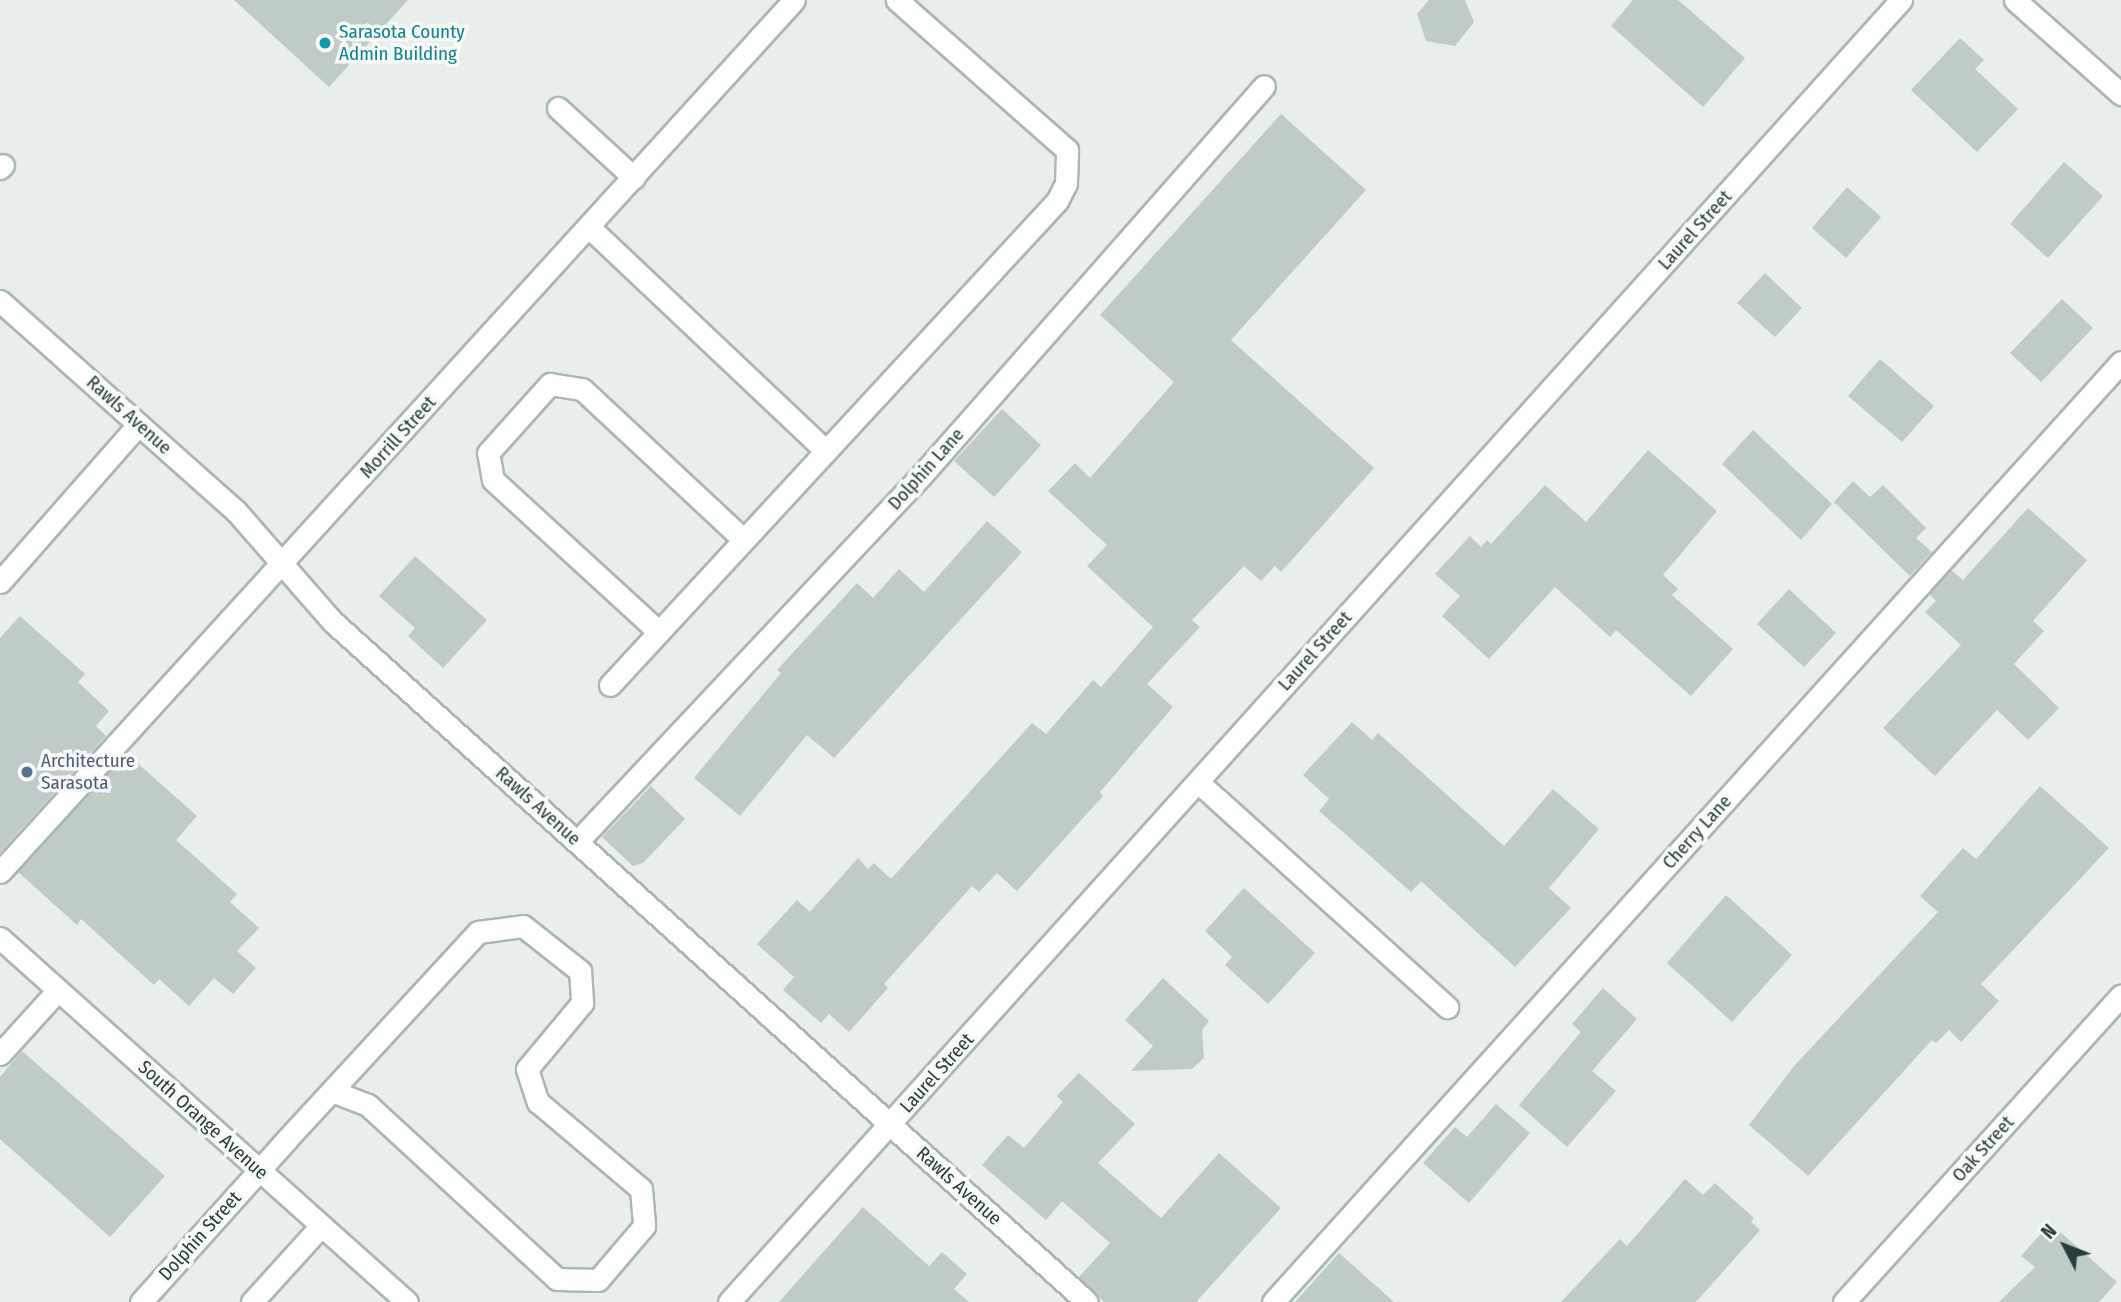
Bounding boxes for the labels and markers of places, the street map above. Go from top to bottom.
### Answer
place label: Sarasota County Admin Building [339,21,465,65]
marker: Sarasota County Admin Building [317,35,333,51]
place label: Architecture Sarasota [41,750,135,794]
marker: Architecture Sarasota [19,764,35,780]

